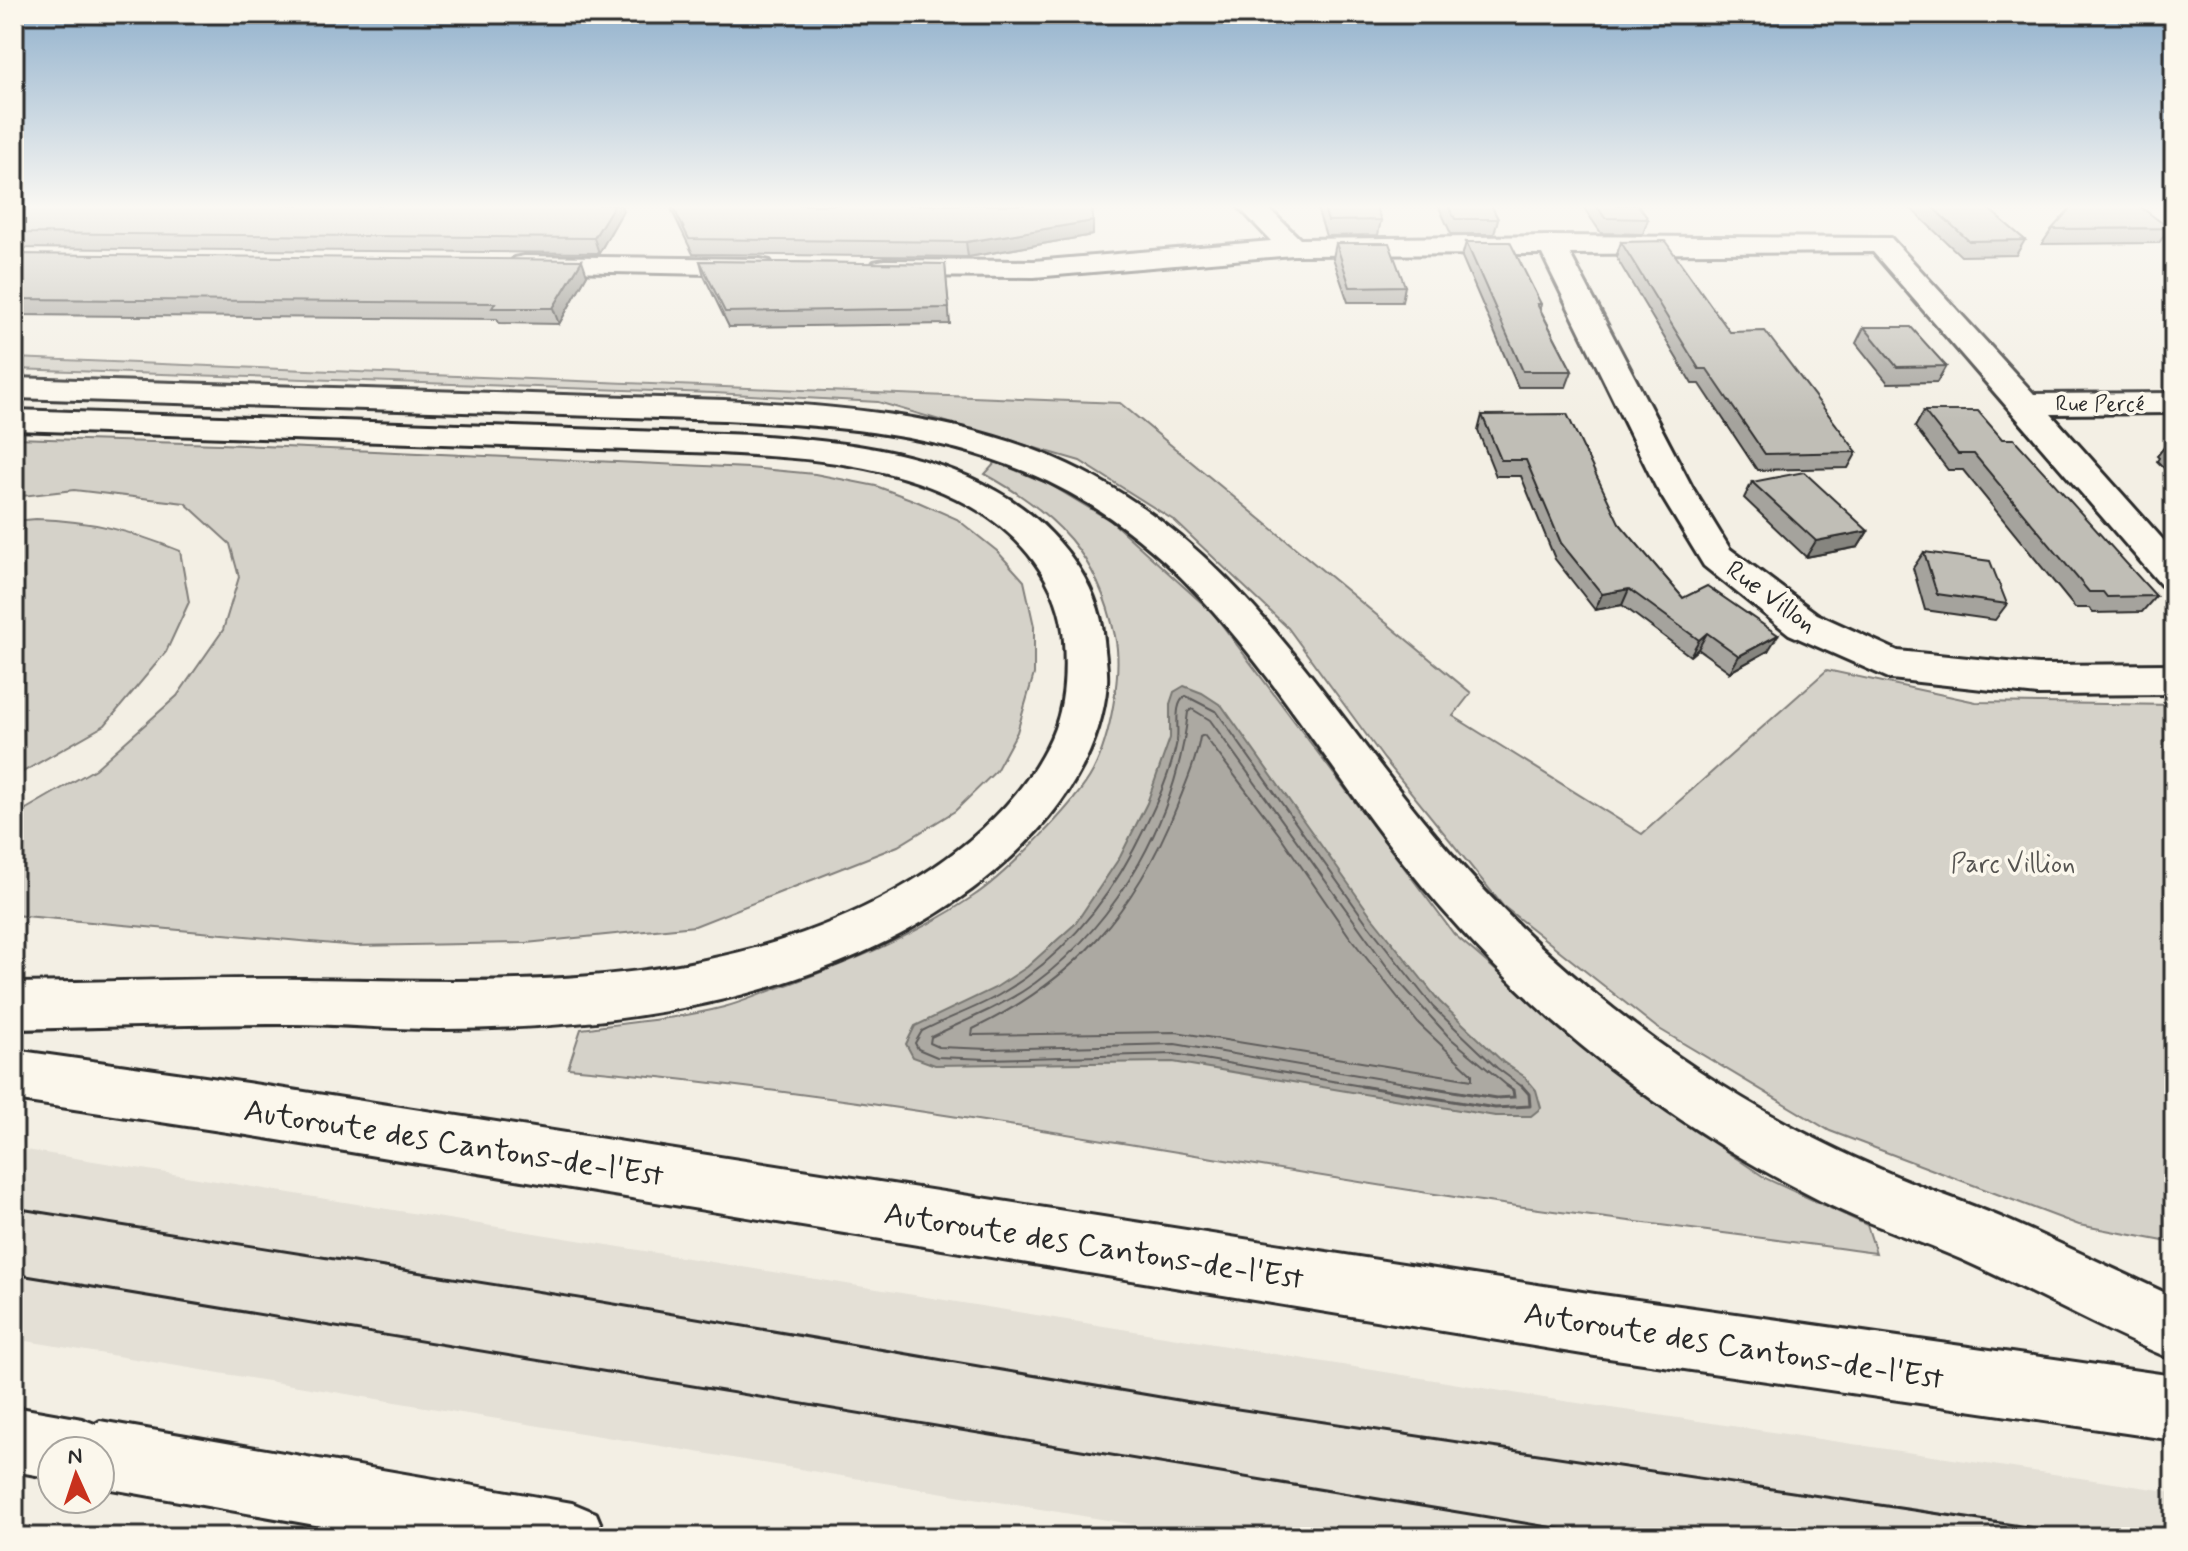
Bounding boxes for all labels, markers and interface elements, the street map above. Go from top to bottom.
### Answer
street label: Rue Percé [2056,391,2145,419]
street label: Rue Villon [1719,553,1823,642]
park label: Parc Villion [1951,848,2075,882]
street label: Autoroute des Cantons-de-l'Est [241,1090,667,1198]
street label: Autoroute des Cantons-de-l'Est [881,1193,1307,1301]
street label: Autoroute des Cantons-de-l'Est [1521,1293,1947,1401]
north arrow [36,1435,116,1515]
text: N [67,1443,83,1471]

